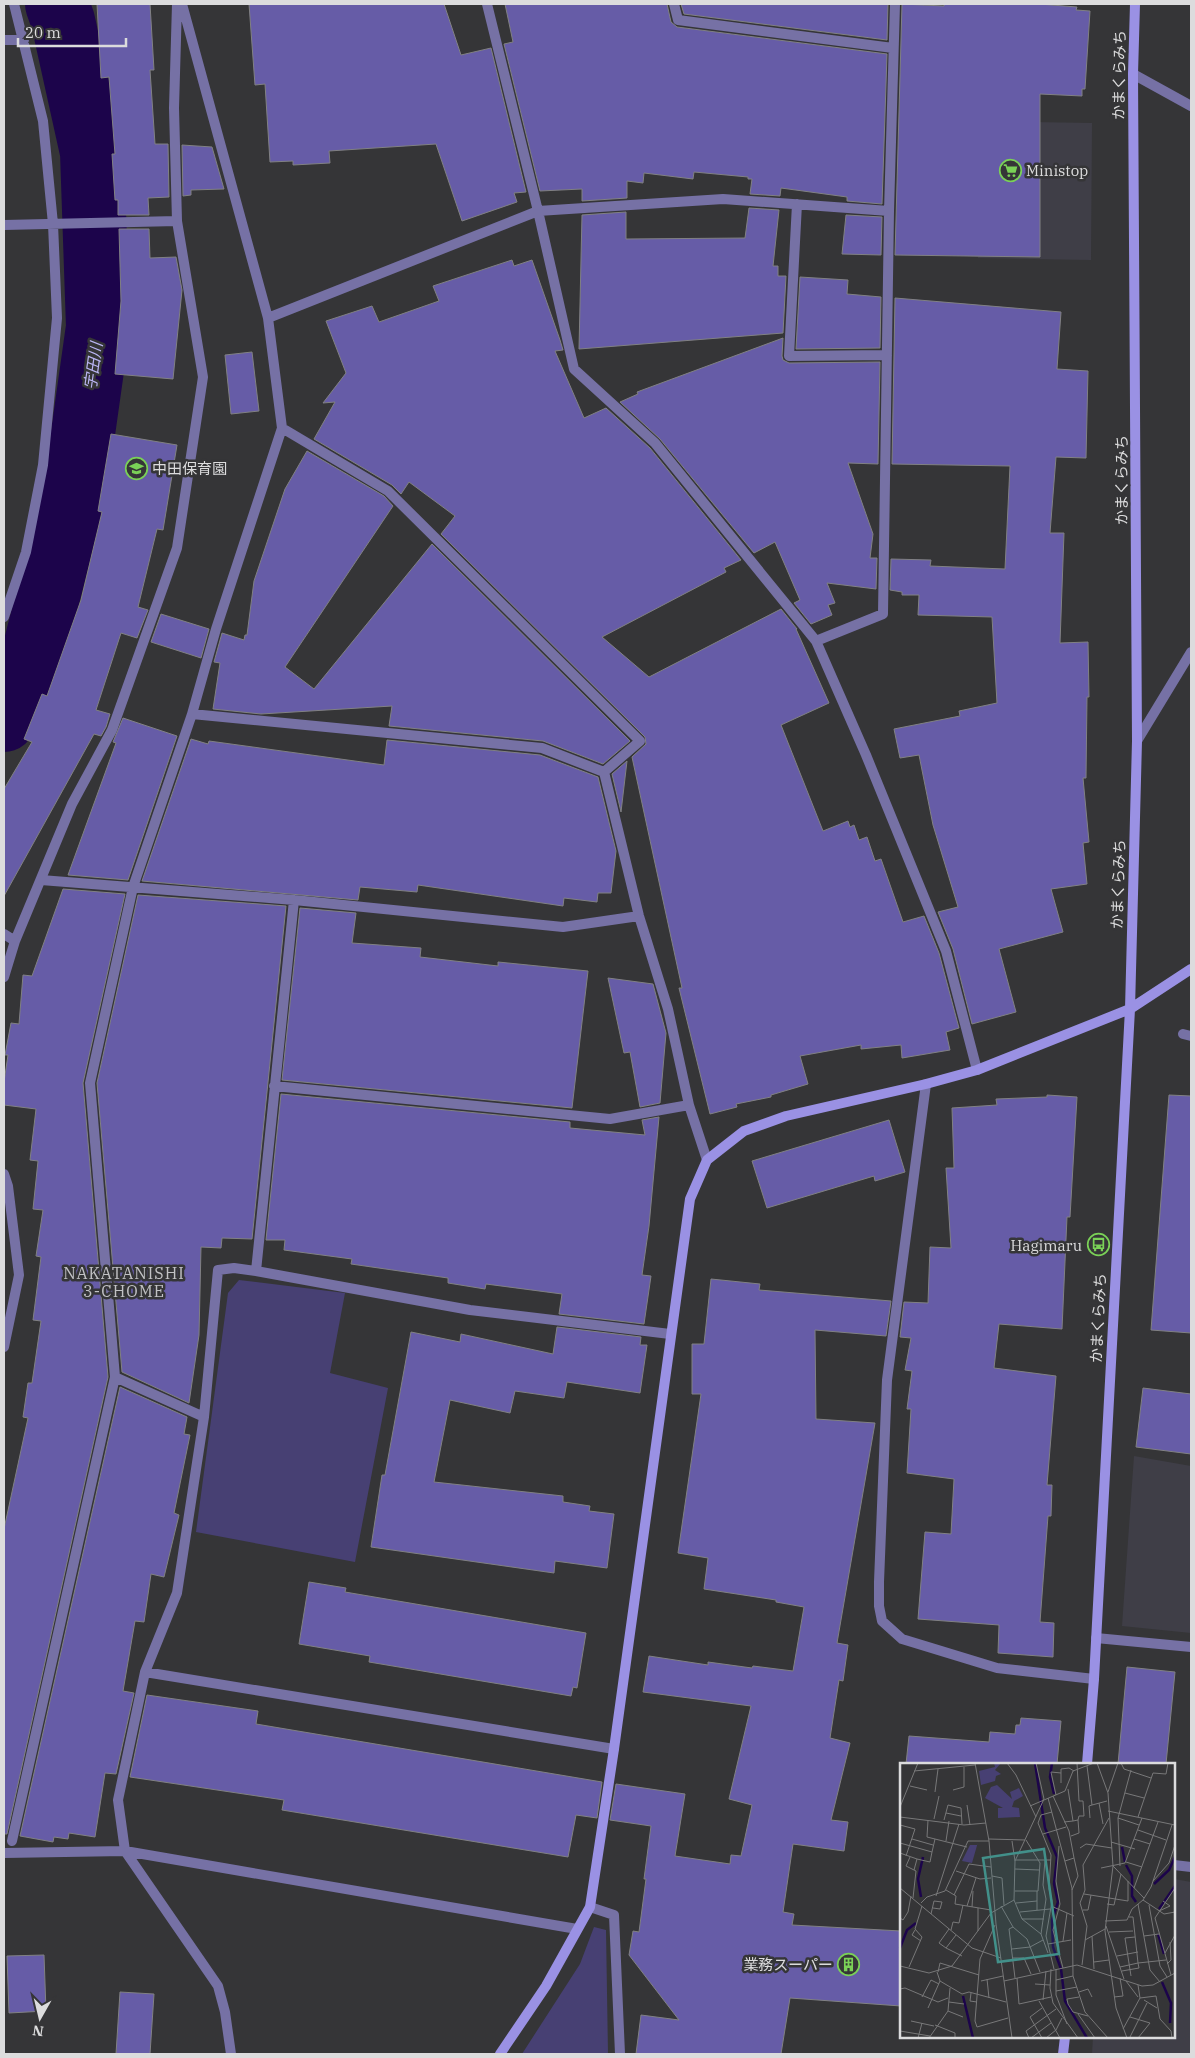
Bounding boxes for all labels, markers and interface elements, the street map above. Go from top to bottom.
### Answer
scale bar [18,15,125,47]
text: 20 m [25,23,61,42]
street label: かまくらみち [1109,30,1129,120]
supermarket icon: Ministop [998,158,1022,182]
place label: Ministop [1026,161,1088,180]
water label: 宇田川 [80,339,107,391]
street label: かまくらみち [1112,435,1131,525]
school or university icon: 中田保育園 [124,456,148,480]
place label: 中田保育園 [152,459,227,478]
street label: かまくらみち [1107,839,1129,929]
bus stop icon: Hagimaru [1086,1233,1110,1257]
place label: Hagimaru [1010,1236,1082,1255]
district label: NAKATANISHI 3-CHOME [63,1263,185,1301]
street label: かまくらみち [1086,1273,1110,1363]
inset map [900,1763,1175,2038]
building icon: 業務スーパー [837,1952,861,1976]
place label: 業務スーパー [743,1955,833,1974]
north arrow [15,1993,65,2043]
text: N [31,2021,45,2041]

